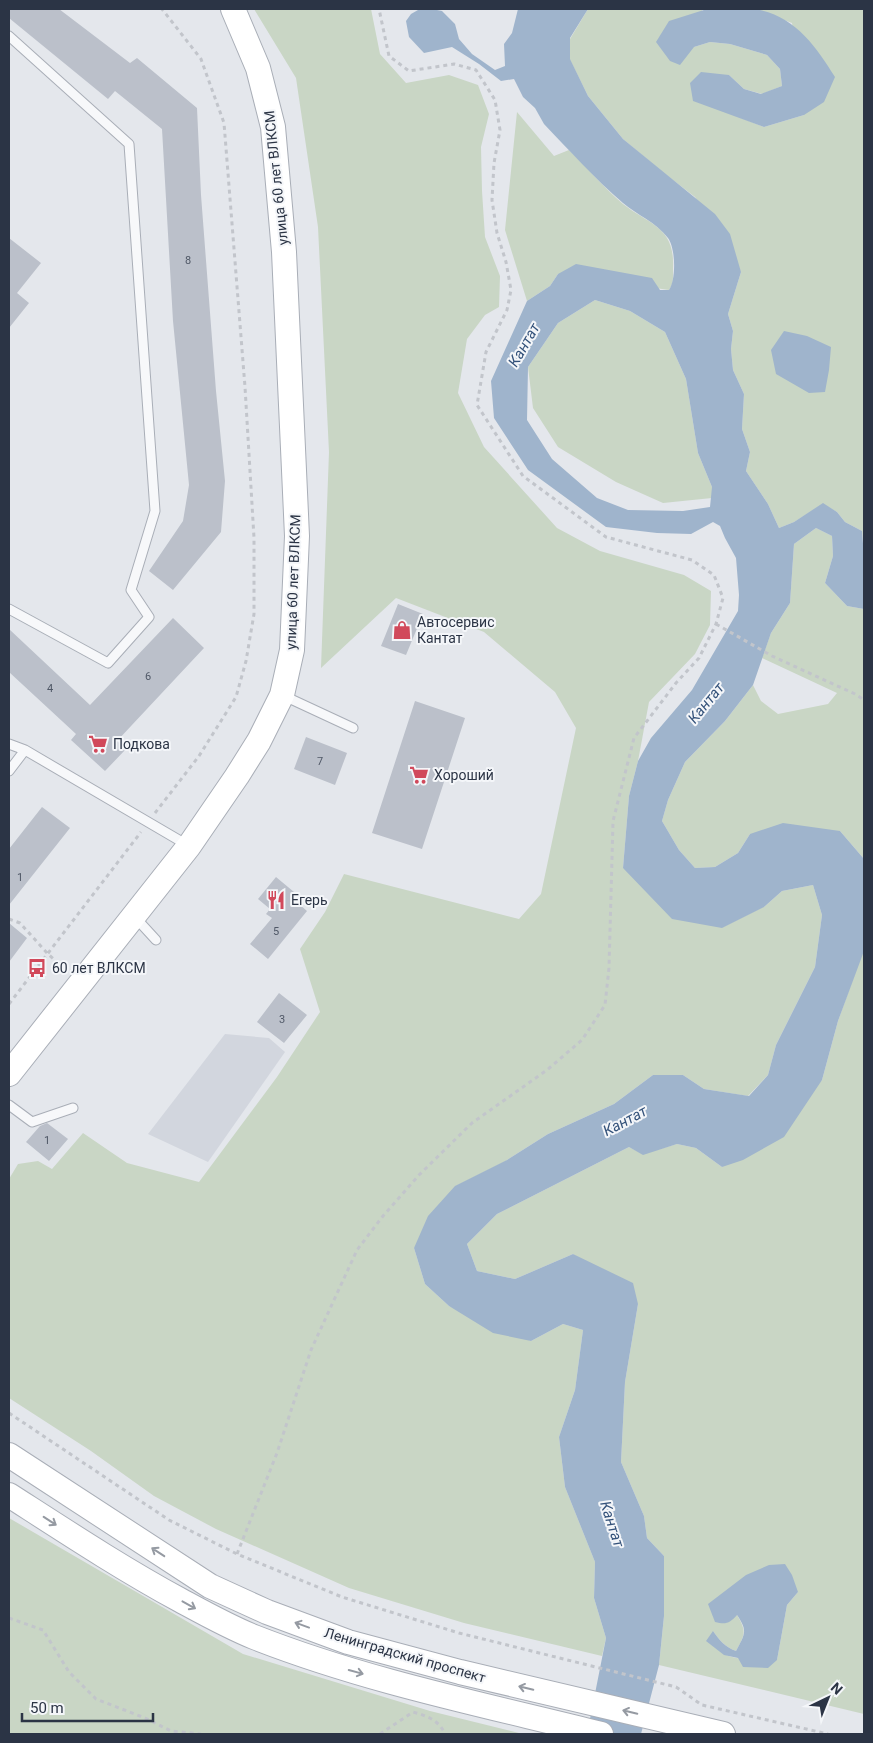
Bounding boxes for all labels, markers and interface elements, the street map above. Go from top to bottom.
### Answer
street label: улица 60 лет ВЛКСМ [261,110,291,246]
house number: 8 [185,254,191,267]
water label: Кантат [504,319,544,370]
street label: улица 60 лет ВЛКСМ [283,514,303,650]
place label: Автосервис Кантат [417,614,495,646]
shop icon: Автосервис Кантат [391,619,413,641]
house number: 6 [145,670,151,683]
water label: Кантат [684,678,729,727]
house number: 4 [47,682,53,695]
supermarket icon: Подкова [87,733,109,755]
place label: Подкова [113,736,170,752]
house number: 7 [317,755,323,768]
supermarket icon: Хороший [408,764,430,786]
place label: Хороший [434,767,494,783]
house number: 1 [17,871,23,884]
restaurant icon: Егерь [265,889,287,911]
place label: Егерь [291,892,328,908]
house number: 5 [273,925,279,938]
bus stop icon: 60 лет ВЛКСМ [26,957,48,979]
place label: 60 лет ВЛКСМ [52,960,146,976]
house number: 3 [279,1013,285,1026]
water label: Кантат [600,1101,651,1140]
house number: 1 [44,1134,50,1147]
water label: Кантат [596,1499,628,1550]
one-way arrow [42,1516,56,1526]
one-way arrow [151,1547,165,1557]
one-way arrow [181,1601,196,1610]
one-way arrow [295,1620,311,1629]
street label: Ленинградский проспект [323,1624,488,1686]
one-way arrow [347,1668,363,1677]
north arrow [803,1673,853,1723]
text: N [828,1679,846,1698]
one-way arrow [519,1683,535,1692]
scale bar [22,1690,154,1722]
text: 50 m [30,1699,64,1717]
one-way arrow [623,1707,639,1716]

